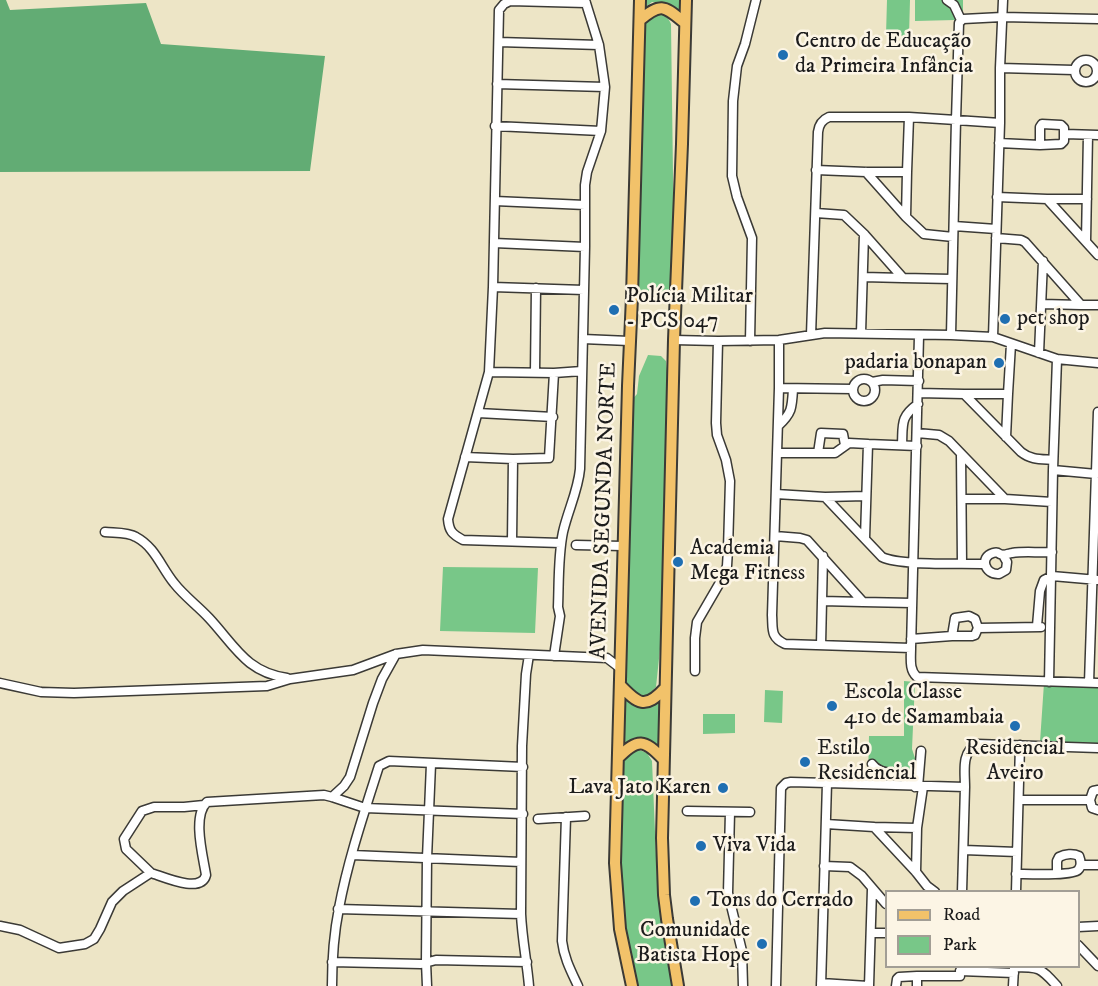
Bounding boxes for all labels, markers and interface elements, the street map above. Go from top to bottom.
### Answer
place label: Centro de Educação da Primeira Infância [795,29,973,80]
marker: Centro de Educação da Primeira Infância [776,48,790,62]
place label: Polícia Militar - PCS 047 [626,284,753,336]
marker: Polícia Militar - PCS 047 [607,303,621,317]
place label: pet shop [1017,306,1089,332]
marker: pet shop [998,312,1012,326]
place label: padaria bonapan [845,350,987,376]
marker: padaria bonapan [992,356,1006,370]
street label: AVENIDA SEGUNDA NORTE [587,362,623,660]
place label: Academia Mega Fitness [690,536,805,588]
marker: Academia Mega Fitness [671,555,685,569]
place label: Escola Classe 410 de Samambaia [844,680,1004,732]
marker: Escola Classe 410 de Samambaia [825,699,839,713]
marker: Residencial Aveiro [1008,719,1022,733]
place label: Estilo Residencial [817,736,916,788]
place label: Residencial Aveiro [965,736,1065,788]
marker: Estilo Residencial [798,755,812,769]
place label: Lava Jato Karen [568,775,711,801]
marker: Lava Jato Karen [716,781,730,795]
place label: Viva Vida [713,833,796,859]
marker: Viva Vida [694,839,708,853]
place label: Tons do Cerrado [707,888,853,914]
legend [885,890,1080,968]
marker: Tons do Cerrado [688,894,702,908]
text: Road [943,904,980,926]
place label: Comunidade Batista Hope [637,918,750,969]
text: Park [943,934,977,956]
marker: Comunidade Batista Hope [755,937,769,951]

